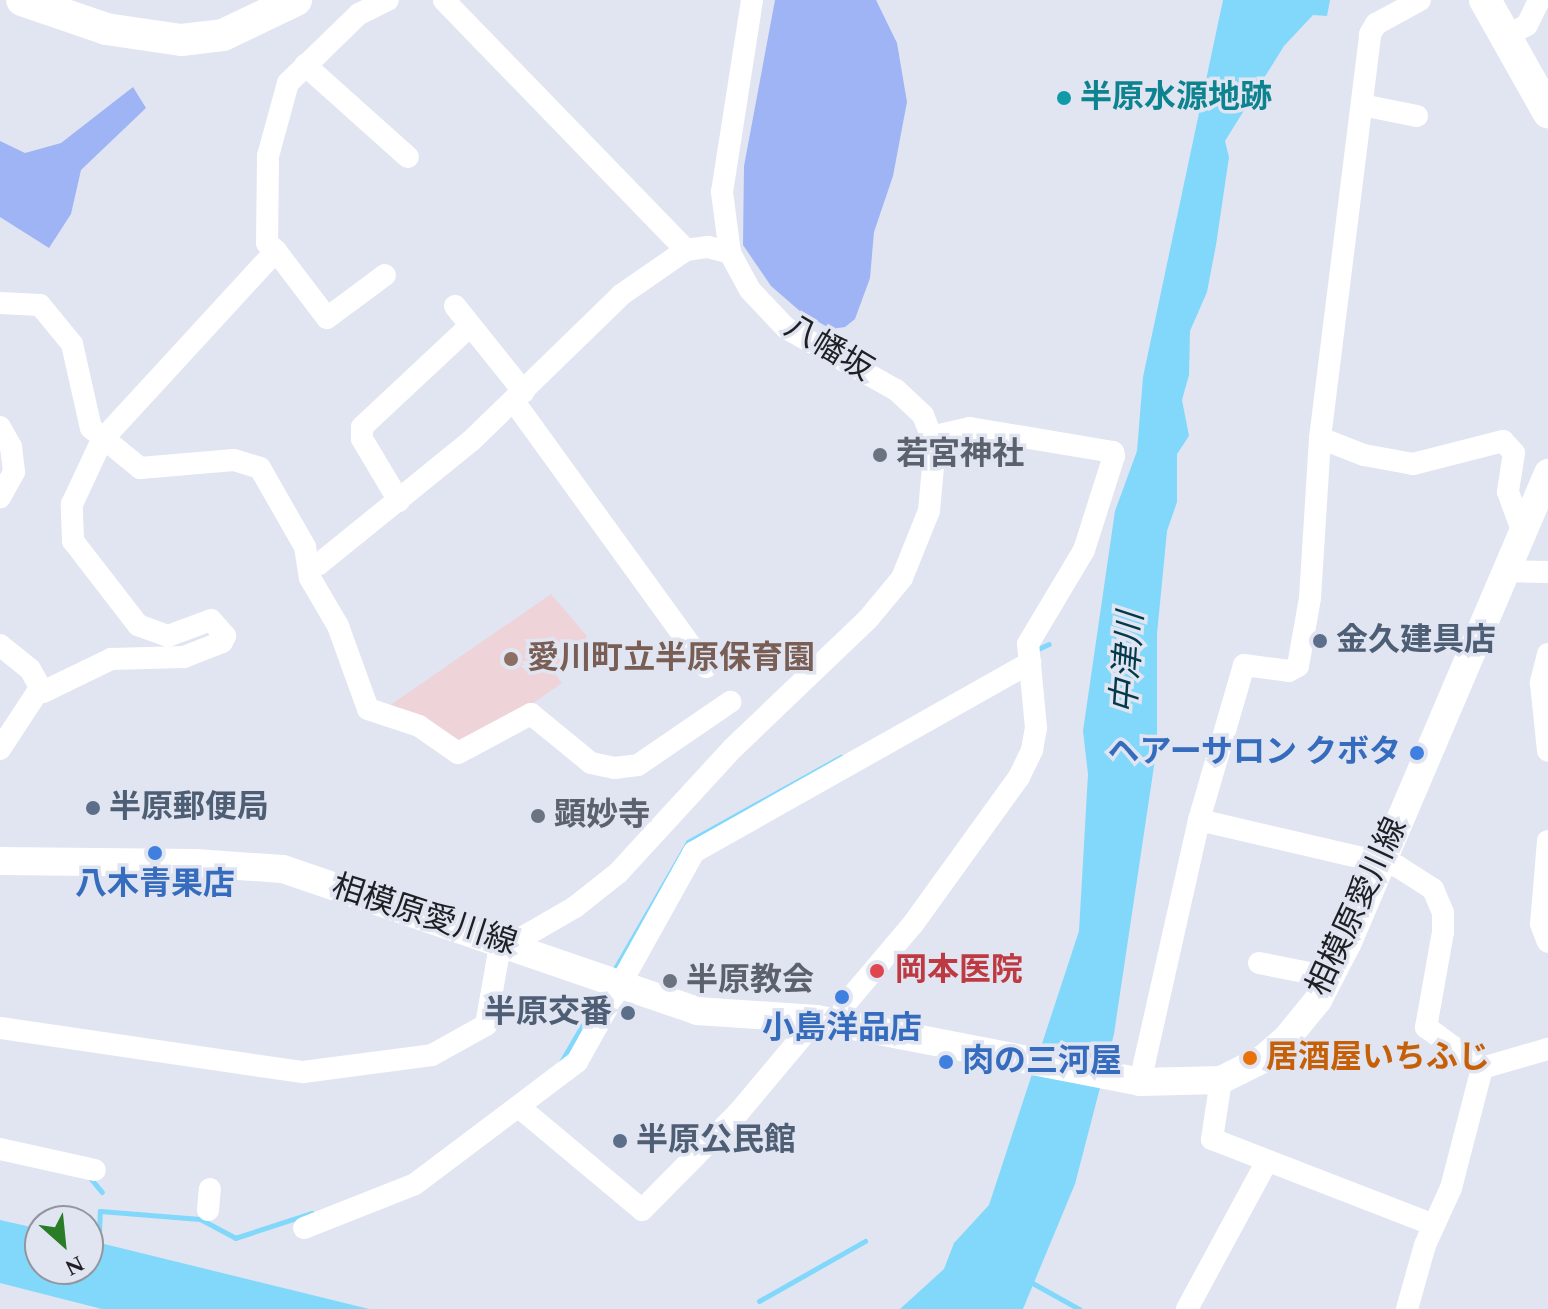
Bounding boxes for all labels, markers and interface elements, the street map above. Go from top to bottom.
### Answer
place label: 半原水源地跡 [1080,79,1272,117]
marker: 半原水源地跡 [1055,89,1073,107]
street label: 八幡坂 [777,308,879,390]
place label: 若宮神社 [896,436,1024,474]
marker: 若宮神社 [871,446,889,464]
water label: 中津川 [1105,611,1153,715]
place label: 金久建具店 [1336,622,1496,660]
marker: 金久建具店 [1311,632,1329,650]
place label: 愛川町立半原保育園 [527,640,815,678]
marker: 愛川町立半原保育園 [502,650,520,668]
place label: ヘアーサロン クボタ [1107,734,1401,772]
marker: ヘアーサロン クボタ [1408,744,1426,762]
place label: 半原郵便局 [109,789,269,827]
place label: 顕妙寺 [554,797,650,835]
marker: 半原郵便局 [84,799,102,817]
marker: 顕妙寺 [529,807,547,825]
street label: 相模原愛川線 [1300,812,1416,1002]
marker: 八木青果店 [146,844,164,862]
place label: 八木青果店 [75,866,235,904]
street label: 相模原愛川線 [327,868,521,964]
place label: 岡本医院 [895,952,1023,990]
marker: 岡本医院 [866,960,888,982]
place label: 半原教会 [686,962,814,1000]
marker: 半原教会 [661,972,679,990]
marker: 小島洋品店 [833,988,851,1006]
place label: 半原交番 [484,994,612,1032]
marker: 半原交番 [619,1004,637,1022]
place label: 小島洋品店 [762,1010,922,1048]
place label: 居酒屋いちふじ [1266,1039,1490,1077]
place label: 肉の三河屋 [962,1043,1122,1081]
marker: 居酒屋いちふじ [1241,1049,1259,1067]
marker: 肉の三河屋 [937,1053,955,1071]
place label: 半原公民館 [636,1122,796,1160]
marker: 半原公民館 [611,1132,629,1150]
north arrow [24,1205,104,1285]
text: N [59,1246,90,1284]

